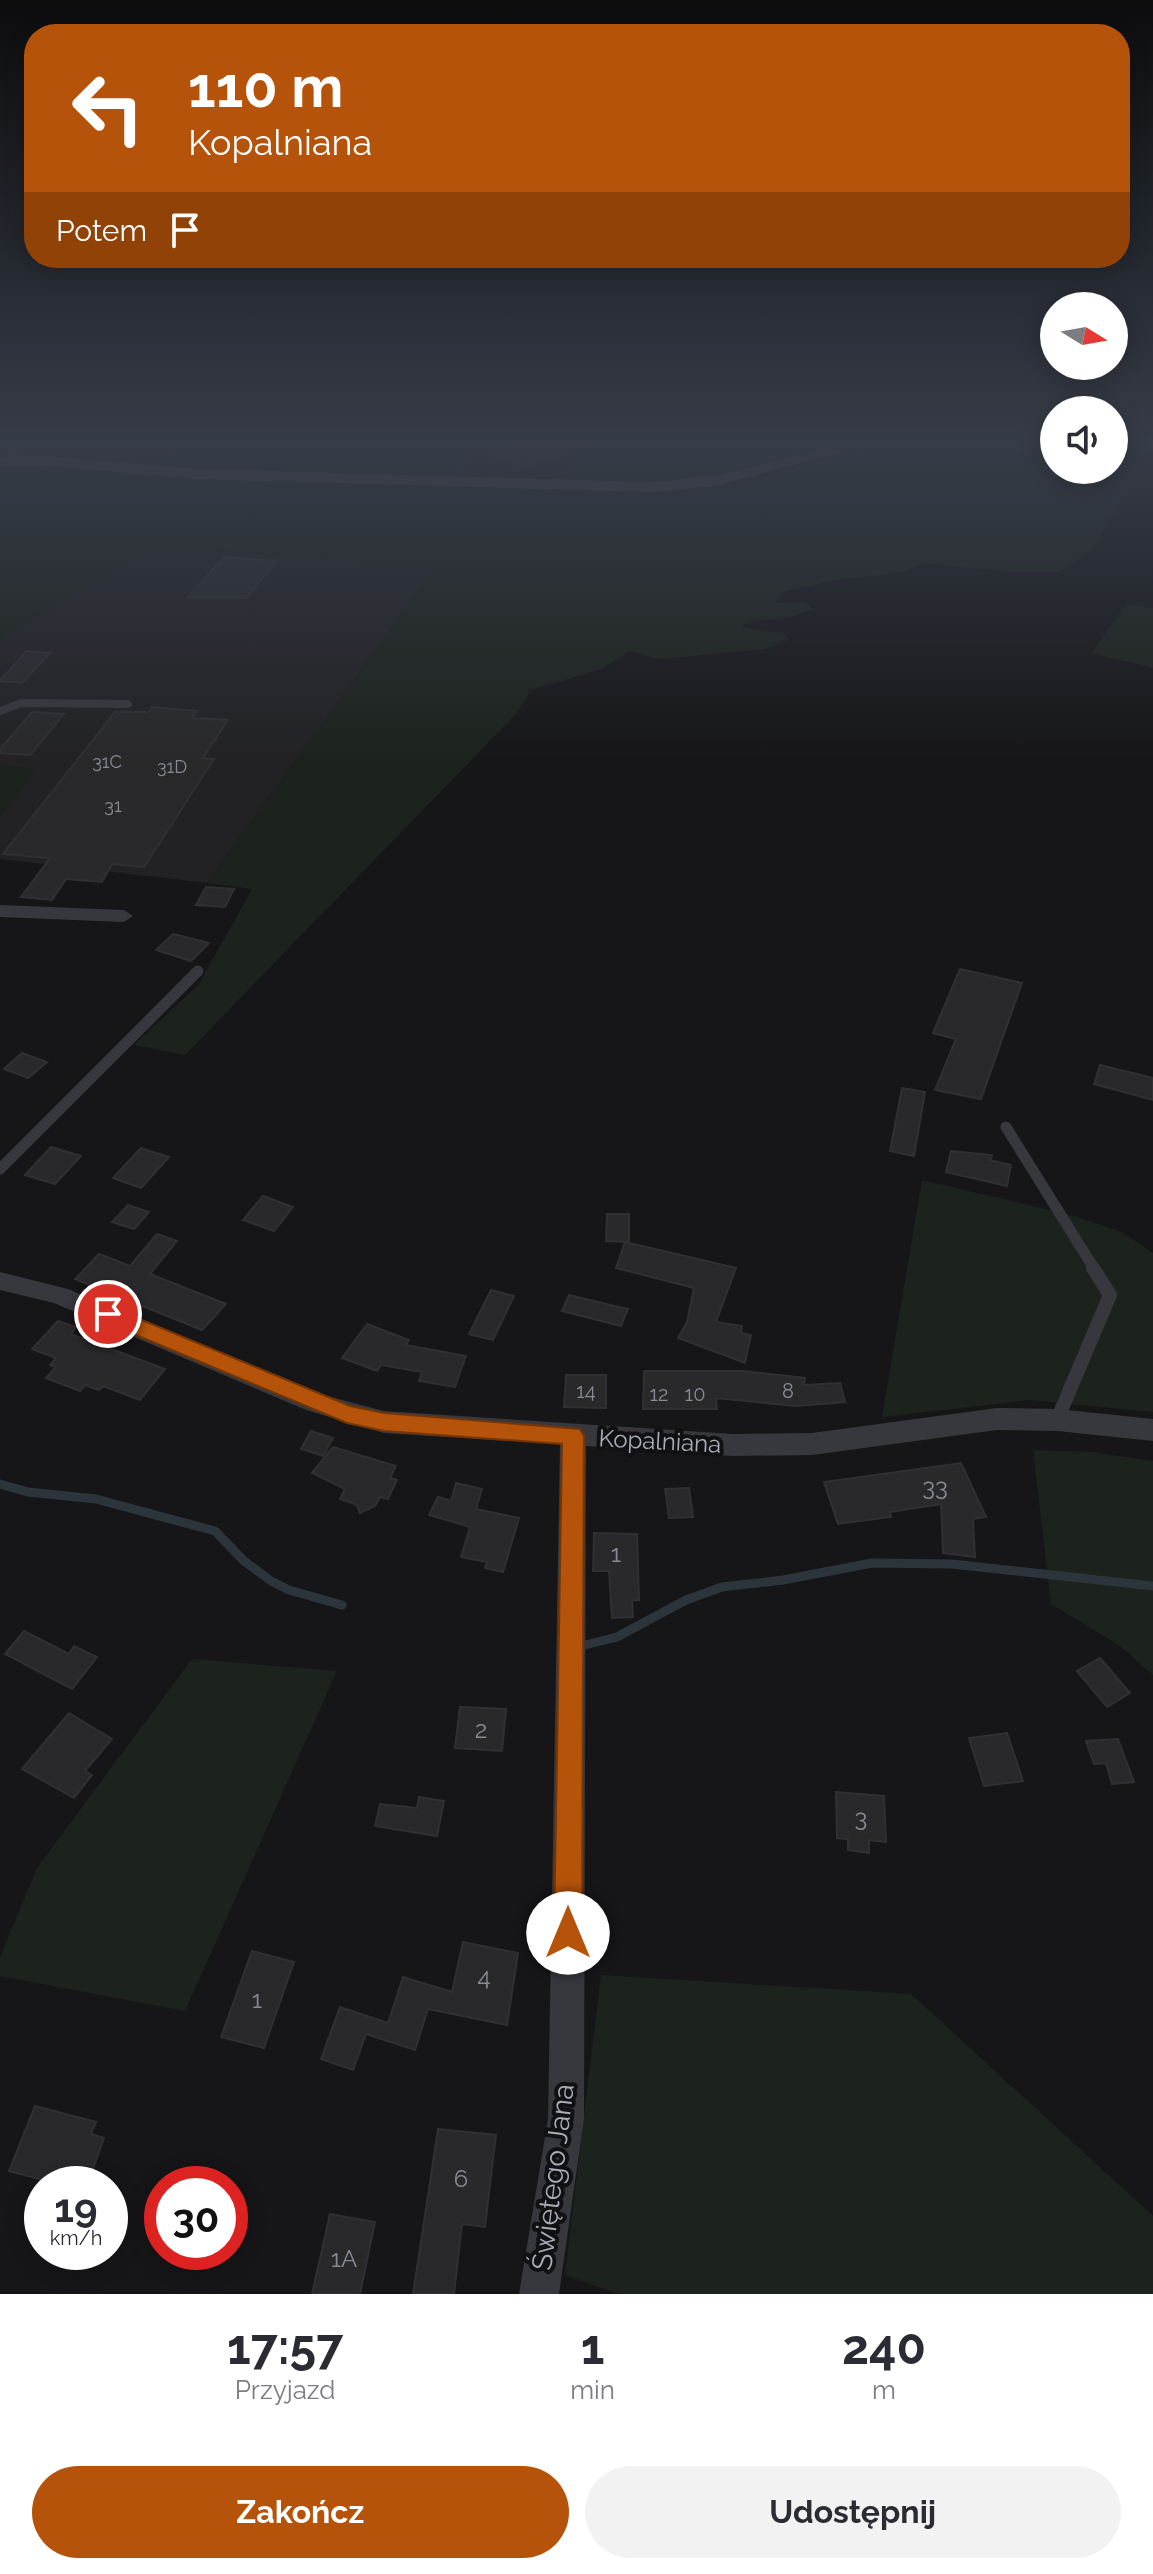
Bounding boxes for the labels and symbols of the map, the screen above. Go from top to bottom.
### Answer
north arrow [1040,292,1128,380]
house number: 31C [92,751,122,772]
house number: 31D [157,756,187,777]
house number: 31 [104,795,122,816]
pin [74,1280,142,1348]
house number: 14 [576,1379,596,1403]
house number: 8 [782,1379,794,1403]
house number: 12 [650,1382,668,1406]
house number: 10 [685,1382,705,1406]
street label: Kopalniana [598,1423,722,1459]
house number: 33 [922,1472,948,1501]
house number: 1 [611,1539,621,1568]
house number: 2 [475,1715,487,1744]
house number: 3 [855,1803,867,1832]
position arrow [526,1891,610,1975]
house number: 4 [477,1962,491,1991]
house number: 1 [252,1985,262,2014]
street label: Świętego Jana [524,2082,581,2272]
house number: 6 [454,2164,468,2193]
speed limit sign: 30 [144,2166,248,2270]
house number: 1A [331,2244,357,2273]

